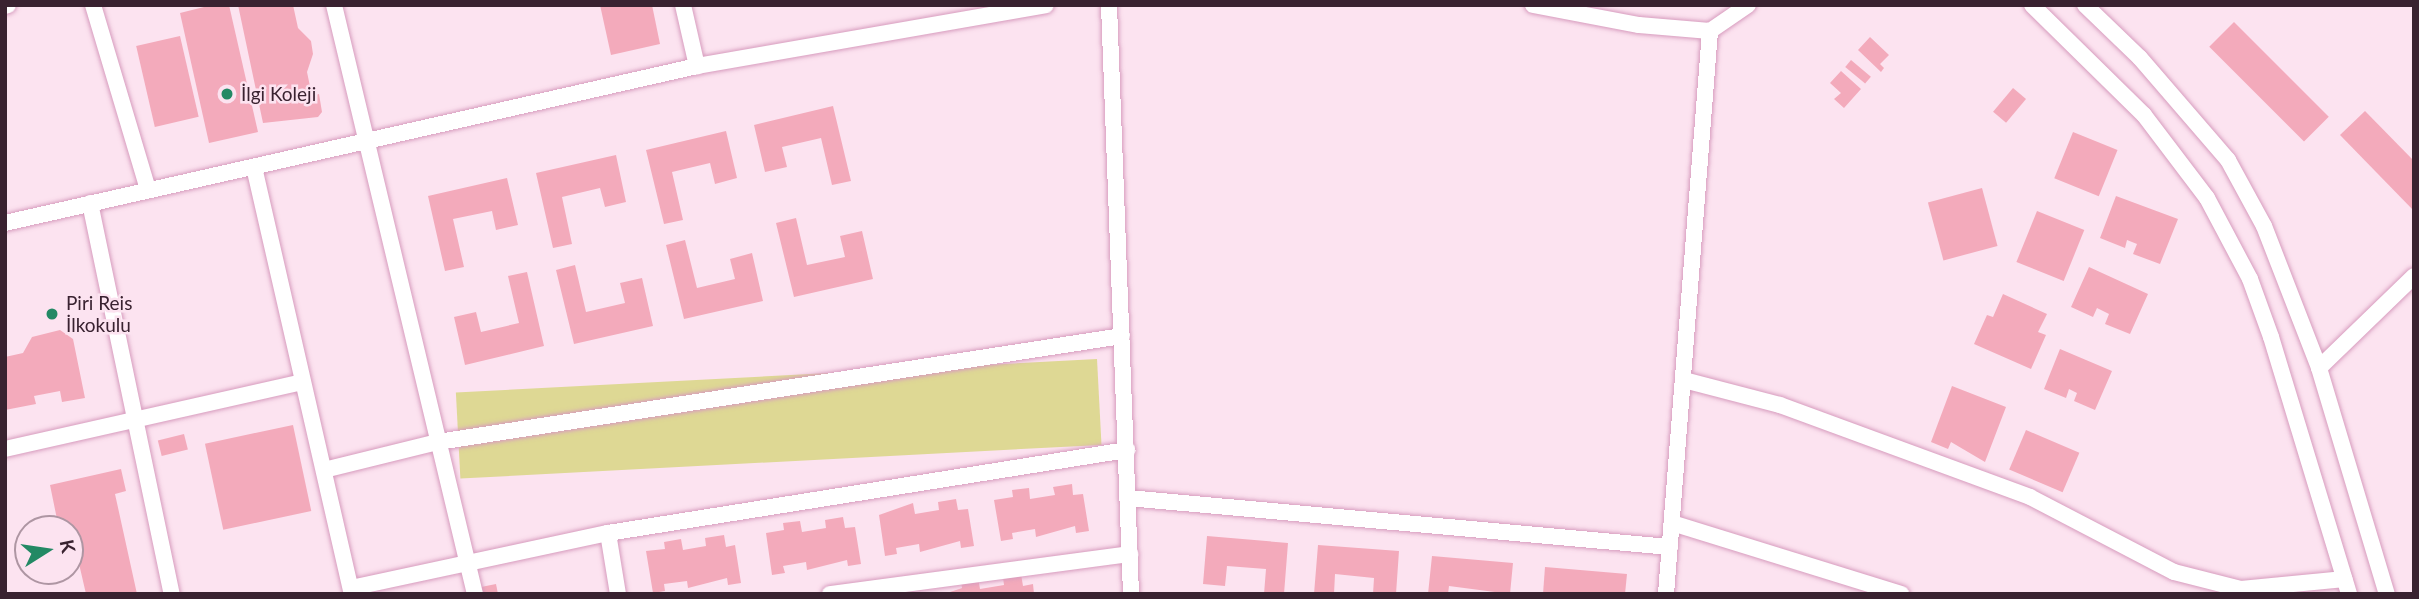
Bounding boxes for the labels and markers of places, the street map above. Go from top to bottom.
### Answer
place label: İlgi Koleji [241,83,316,105]
marker: İlgi Koleji [219,86,235,102]
place label: Piri Reis İlkokulu [66,292,132,336]
marker: Piri Reis İlkokulu [44,306,60,322]

